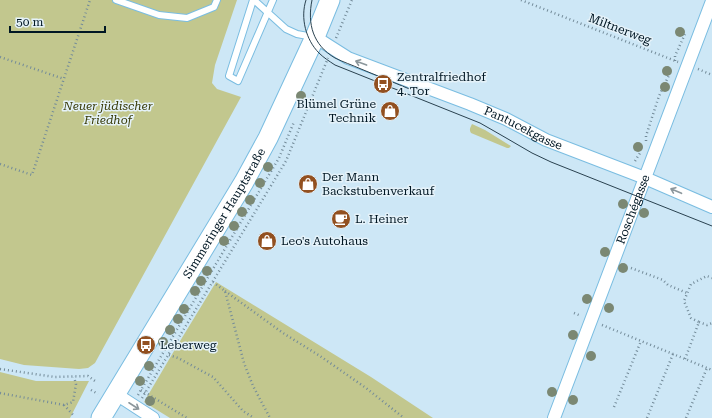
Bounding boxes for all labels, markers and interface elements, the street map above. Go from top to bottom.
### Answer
scale bar [10,8,105,34]
street label: Miltnerweg [587,11,653,47]
text: 50 m [16,15,43,29]
one-way arrow [356,59,368,67]
place label: Zentralfriedhof 4. Tor [397,70,486,98]
bus stop icon: Zentralfriedhof 4. Tor [372,73,394,95]
place label: Blümel Grüne Technik [296,97,376,125]
park label: Neuer jüdischer Friedhof [62,99,153,127]
shop icon: Blümel Grüne Technik [379,100,401,122]
street label: Pantucekgasse [482,104,565,153]
street label: Simmeringer Hauptstraße [180,145,268,281]
place label: Der Mann Backstubenverkauf [322,170,435,198]
street label: Roschégasse [613,172,653,246]
shop icon: Der Mann Backstubenverkauf [297,173,319,195]
one-way arrow [671,187,683,195]
cafe icon: L. Heiner [330,208,352,230]
place label: L. Heiner [355,212,408,226]
shop icon: Leo's Autohaus [256,230,278,252]
place label: Leo's Autohaus [281,234,368,248]
bus stop icon: Leberweg [135,334,157,356]
place label: Leberweg [160,338,217,352]
one-way arrow [128,403,140,411]

